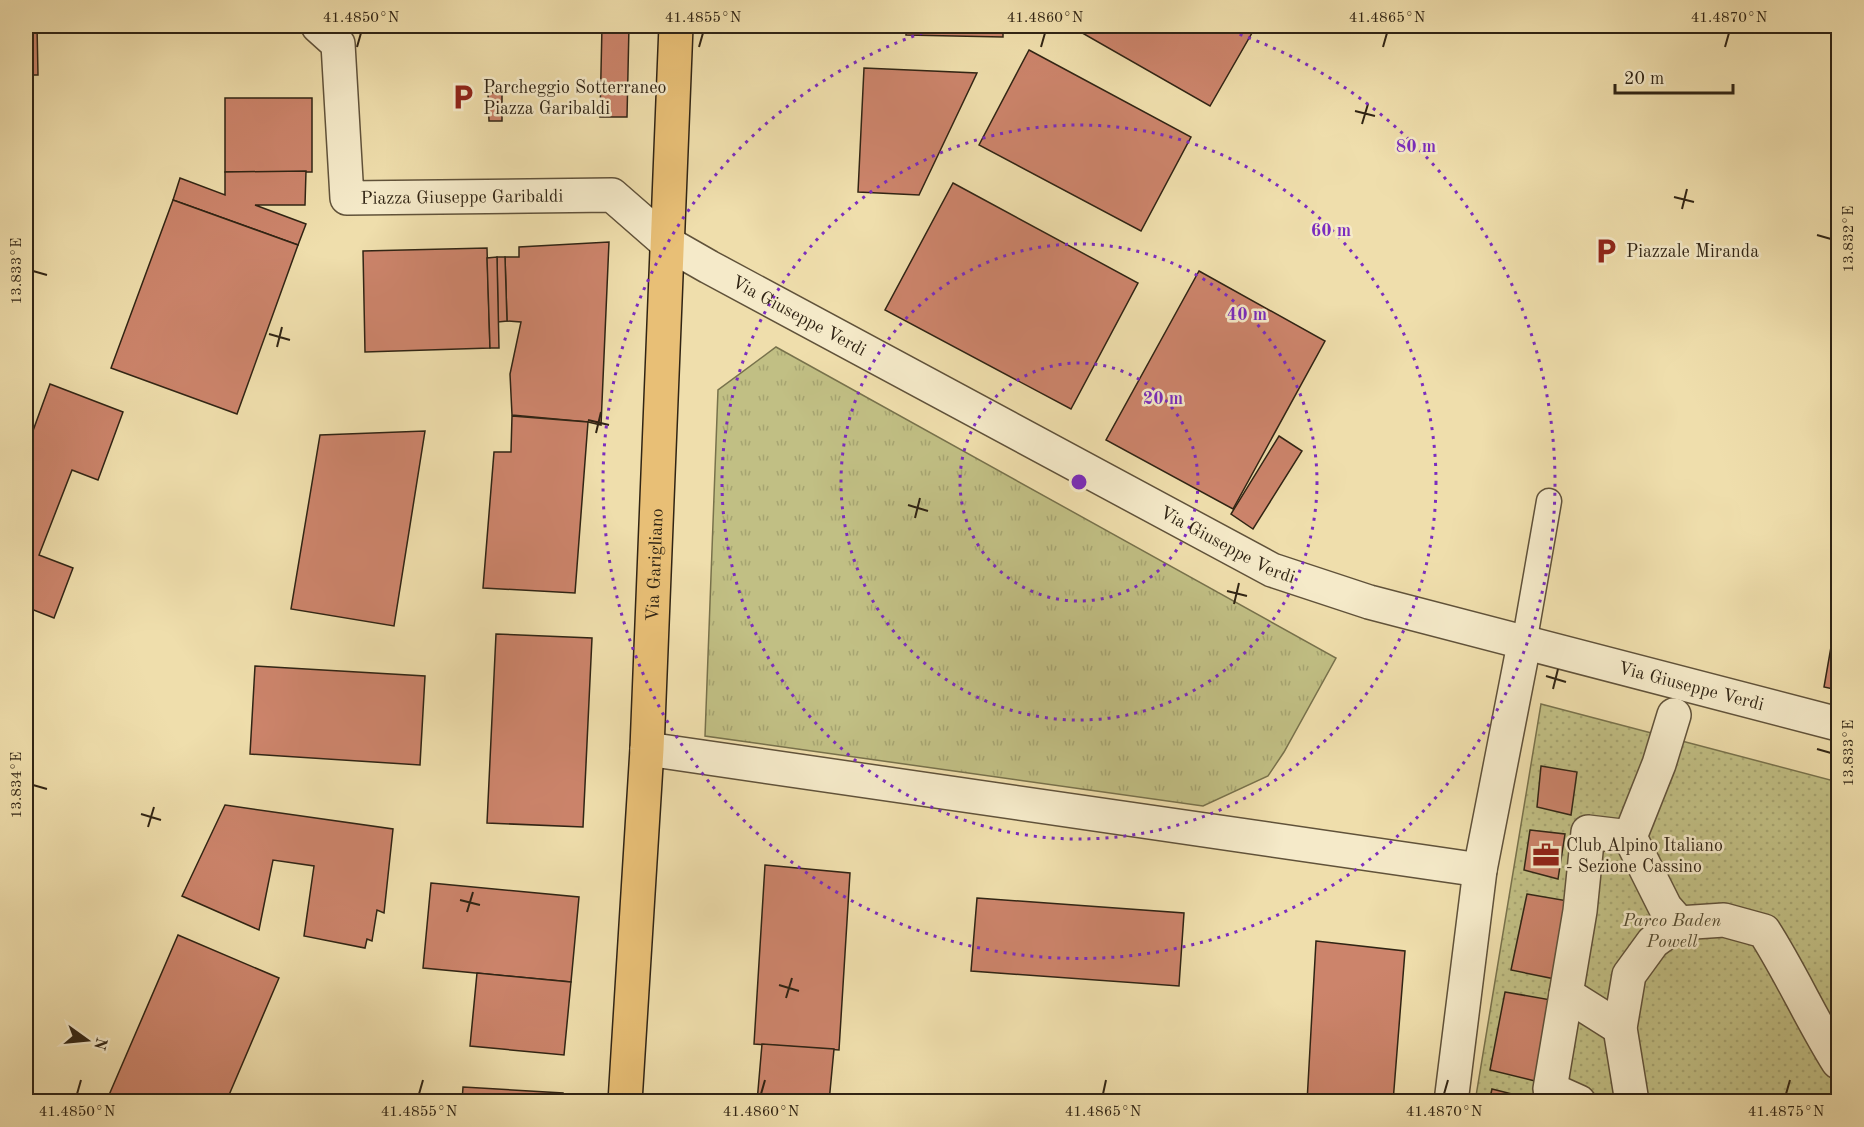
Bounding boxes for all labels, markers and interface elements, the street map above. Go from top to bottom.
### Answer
text: 41.4850°N [323,11,400,26]
text: 41.4855°N [665,11,742,26]
text: 41.4860°N [1007,11,1084,26]
text: 41.4865°N [1349,11,1426,26]
text: 41.4870°N [1691,11,1768,26]
scale bar [1615,57,1734,95]
text: 20 m [1624,70,1664,88]
place label: Parcheggio Sotterraneo Piazza Garibaldi [483,79,667,118]
parking icon: Parcheggio Sotterraneo Piazza Garibaldi [448,82,478,112]
text: 80 m [1396,138,1436,156]
street label: Piazza Giuseppe Garibaldi [360,188,563,208]
text: 13.832°E [1842,206,1857,272]
text: 60 m [1311,222,1351,240]
parking icon: Piazzale Miranda [1591,236,1621,266]
text: 13.833°E [10,238,25,304]
place label: Piazzale Miranda [1626,243,1759,261]
street label: Via Giuseppe Verdi [729,273,869,360]
text: 40 m [1227,306,1267,324]
text: 20 m [1143,390,1183,408]
centre of rings [1069,472,1089,492]
street label: Via Giuseppe Verdi [1157,503,1297,587]
street label: Via Garigliano [644,508,667,622]
street label: Via Giuseppe Verdi [1616,659,1766,714]
text: 13.833°E [1842,720,1857,786]
text: 13.834°E [10,752,25,818]
place label: Club Alpino Italiano - Sezione Cassino [1566,837,1723,876]
office icon: Club Alpino Italiano - Sezione Cassino [1531,840,1561,870]
park label: Parco Baden Powell [1622,912,1721,951]
north arrow [57,1010,117,1070]
text: N [90,1035,109,1052]
text: 41.4850°N [39,1105,116,1120]
text: 41.4855°N [381,1105,458,1120]
text: 41.4860°N [723,1105,800,1120]
text: 41.4865°N [1065,1105,1142,1120]
text: 41.4870°N [1406,1105,1483,1120]
text: 41.4875°N [1748,1105,1825,1120]

